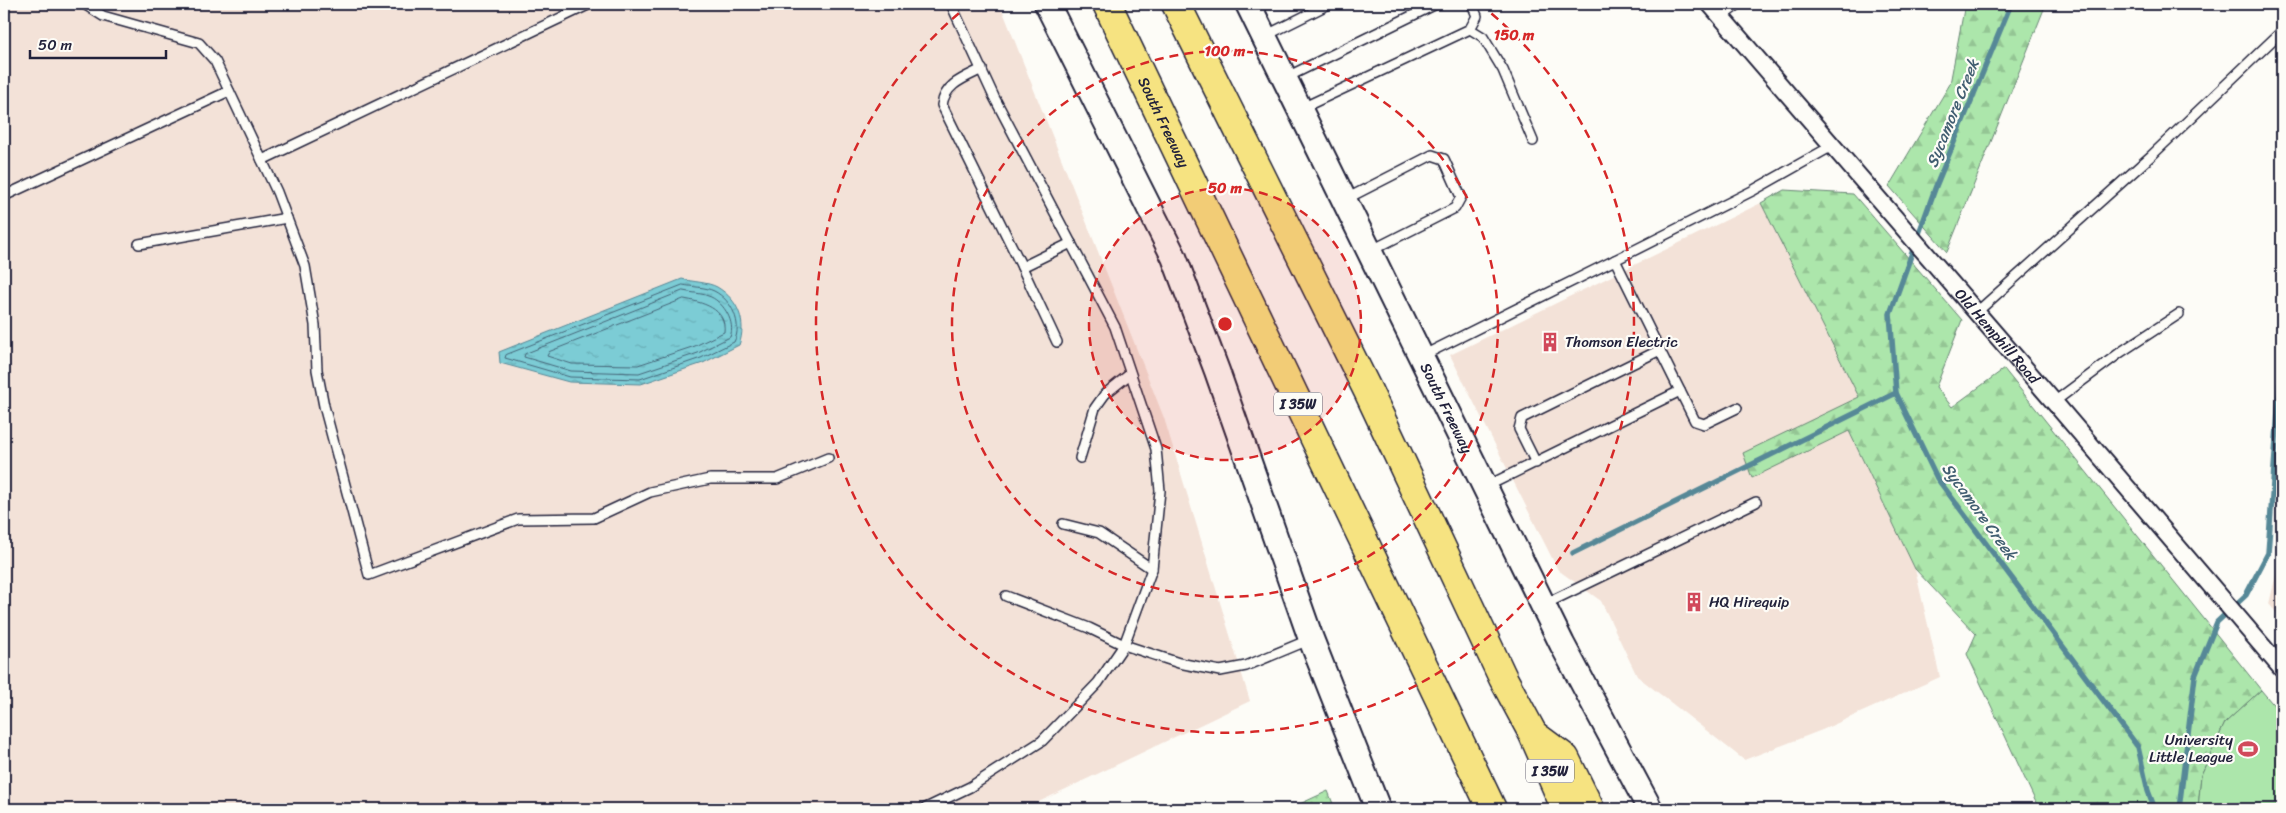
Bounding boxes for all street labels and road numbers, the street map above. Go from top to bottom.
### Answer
street label: South Freeway [1131,72,1197,172]
street label: Old Hemphill Road [1948,282,2047,391]
street label: South Freeway [1413,358,1480,458]
road number: I 35W [1274,392,1322,416]
road number: I 35W [1526,759,1574,782]

